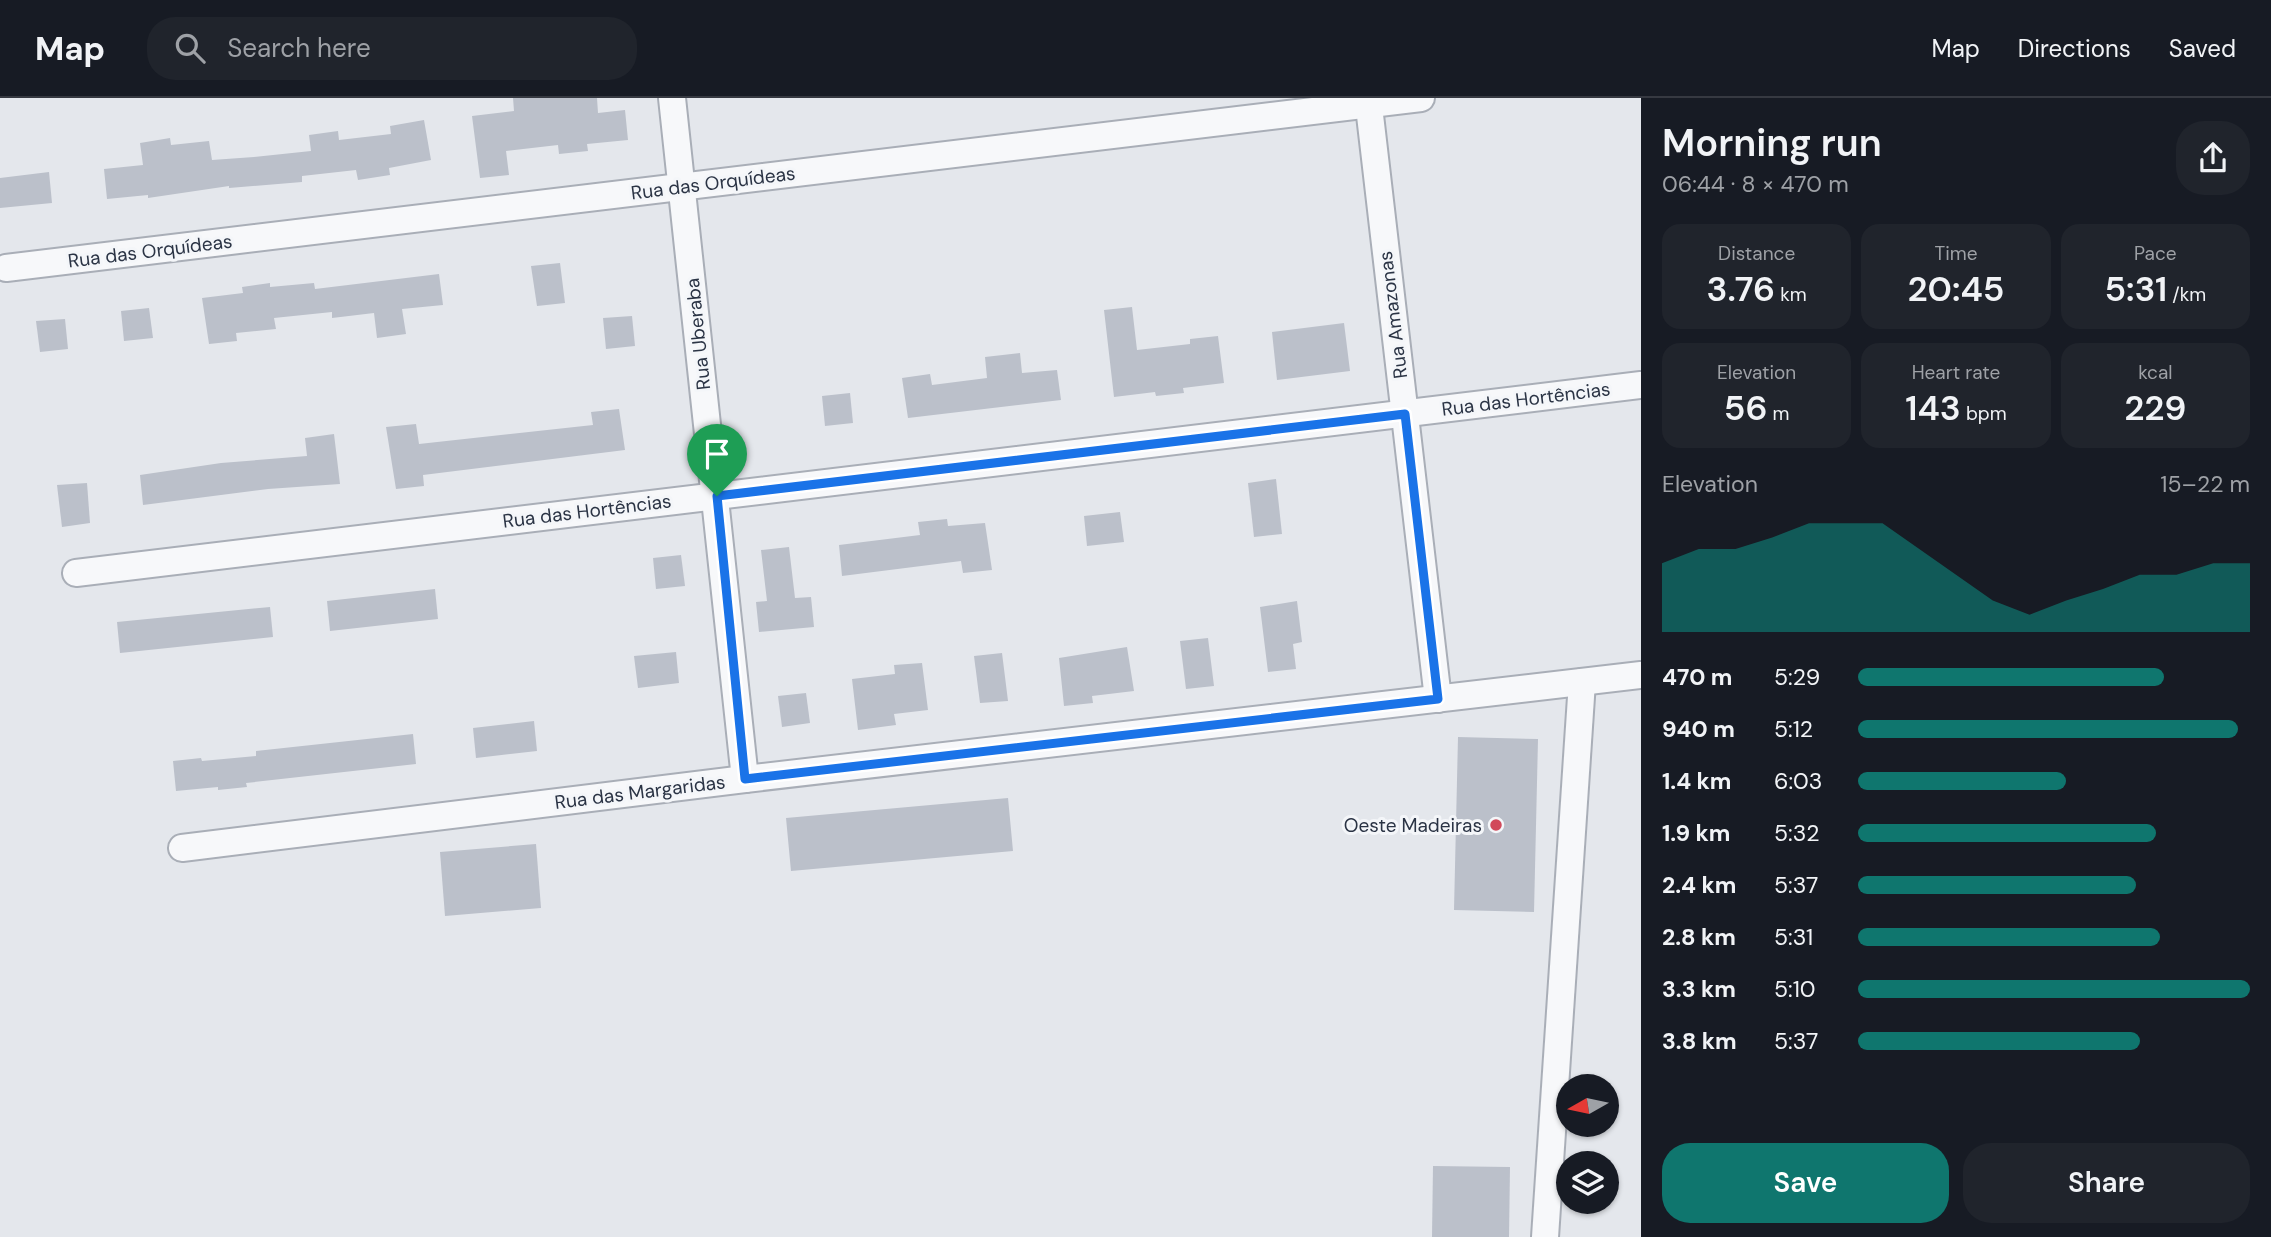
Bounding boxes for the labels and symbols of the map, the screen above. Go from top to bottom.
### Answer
street label: Rua das Orquídeas [629,161,797,205]
street label: Rua das Orquídeas [66,229,234,273]
street label: Rua Amazonas [1373,250,1413,380]
street label: Rua Uberaba [680,277,716,391]
street label: Rua das Hortências [1440,376,1612,422]
pin [687,424,747,496]
street label: Rua das Hortências [501,488,673,534]
street label: Rua das Margaridas [553,769,727,815]
place label: Oeste Madeiras [1344,813,1482,838]
marker: Oeste Madeiras [1488,817,1504,833]
north arrow [1556,1074,1619,1138]

